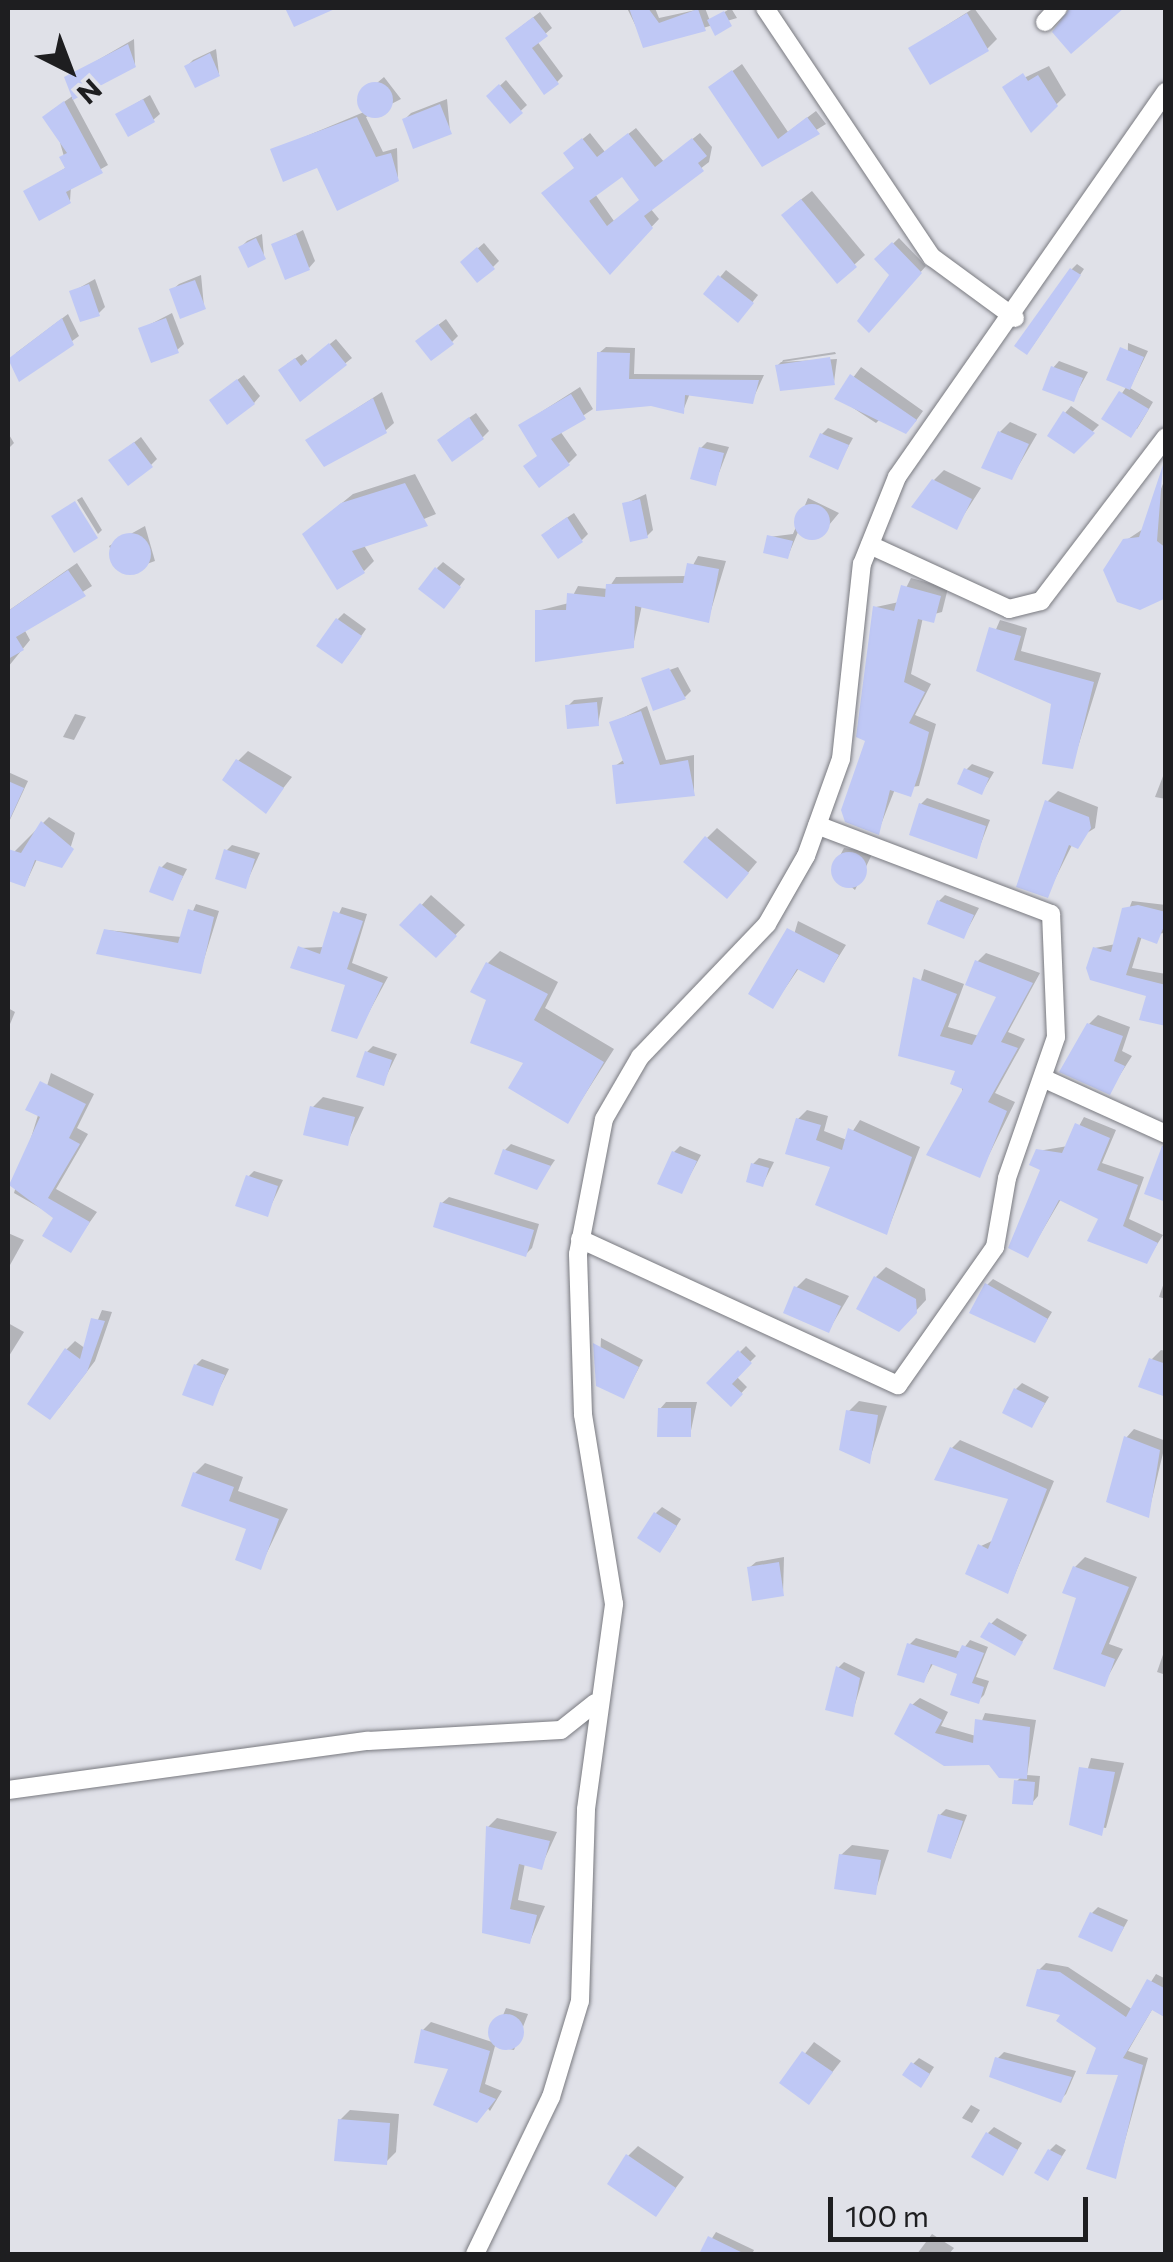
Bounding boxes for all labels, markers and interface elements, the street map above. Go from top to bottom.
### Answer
north arrow [20,20,120,120]
text: N [71,73,109,112]
scale bar [833,2177,1093,2239]
text: 100 m [845,2196,929,2233]

